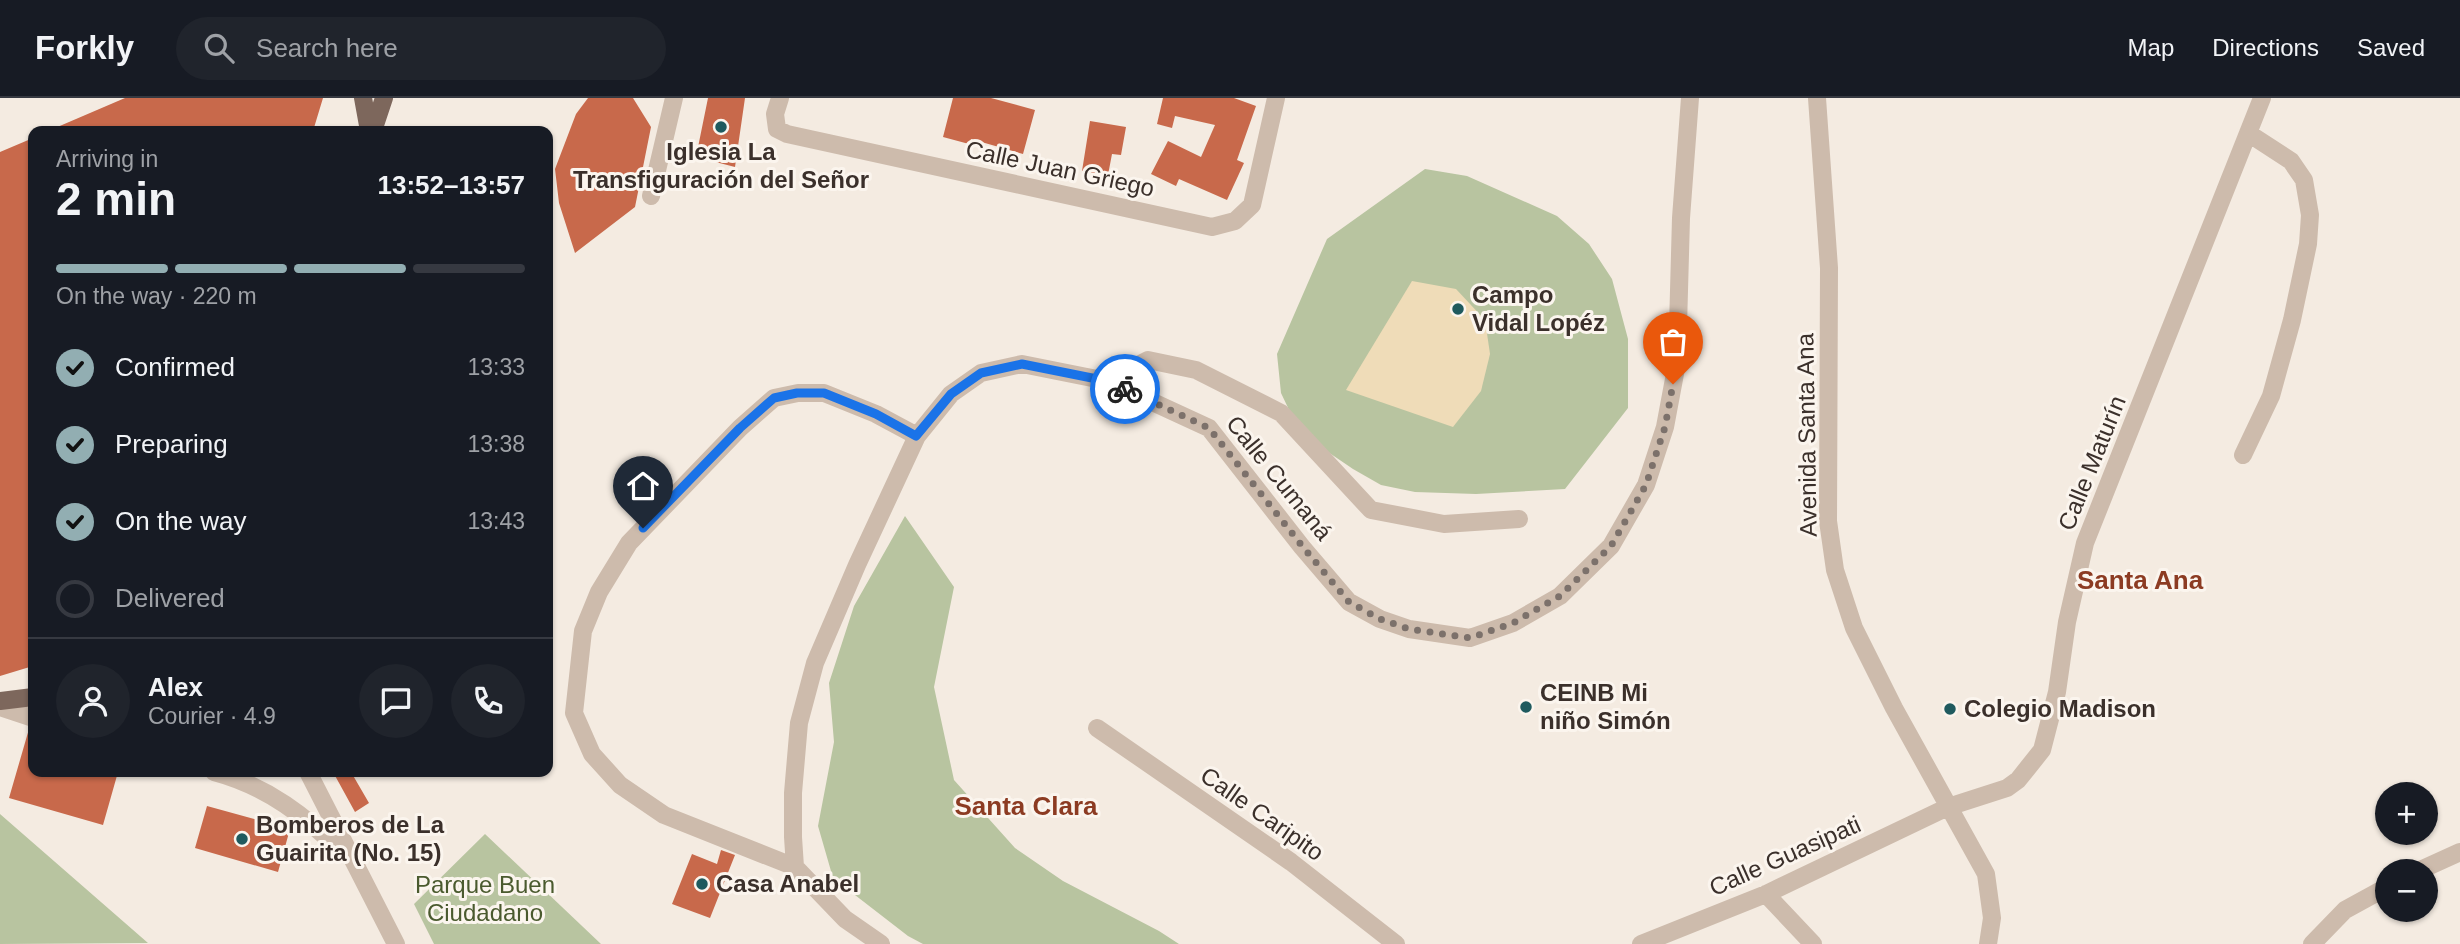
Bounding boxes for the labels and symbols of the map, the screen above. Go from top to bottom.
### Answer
marker: Iglesia La Transfiguración del Señor [713,119,729,135]
street label: Calle Juan Griego [963,135,1157,202]
place label: Iglesia La Transfiguración del Señor [573,138,869,193]
place label: Campo Vidal Lopéz [1472,281,1605,336]
marker: Campo Vidal Lopéz [1450,301,1466,317]
pin [1643,312,1703,384]
street label: Avenida Santa Ana [1791,332,1822,537]
courier [1090,354,1160,424]
street label: Calle Maturín [2052,392,2131,534]
street label: Calle Cumaná [1221,410,1338,546]
pin [613,456,673,528]
district label: Santa Ana [2077,565,2204,595]
place label: CEINB Mi niño Simón [1540,679,1671,734]
place label: Colegio Madison [1964,695,2156,722]
marker: CEINB Mi niño Simón [1518,699,1534,715]
marker: Colegio Madison [1942,701,1958,717]
street label: Calle Caripito [1196,761,1329,866]
district label: Santa Clara [954,791,1098,821]
street label: Calle Guasipati [1705,810,1865,901]
place label: Bomberos de La Guairita (No. 15) [256,811,445,866]
marker: Bomberos de La Guairita (No. 15) [234,831,250,847]
place label: Casa Anabel [716,870,859,897]
park label: Parque Buen Ciudadano [415,871,555,926]
marker: Casa Anabel [694,876,710,892]

